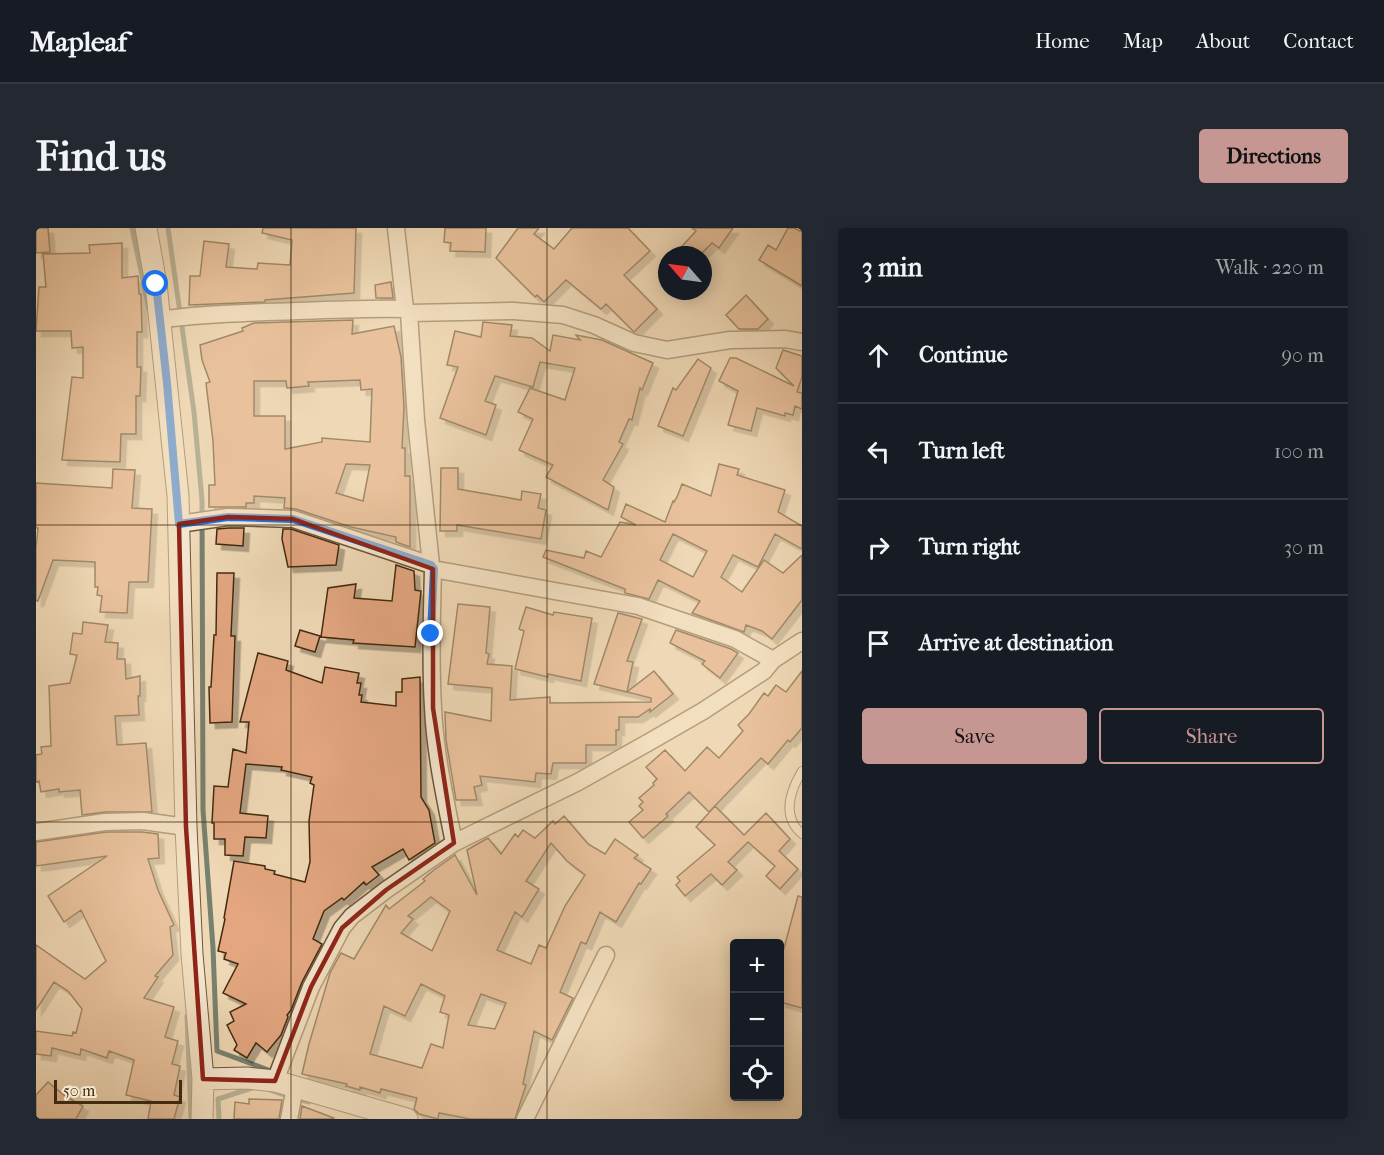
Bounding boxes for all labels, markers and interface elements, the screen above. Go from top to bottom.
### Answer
text: Mapleaf [30,25,127,58]
text: Home [1035,29,1090,53]
text: Map [1123,29,1163,53]
text: About [1196,29,1250,53]
text: Contact [1283,29,1354,53]
button: Directions [1199,129,1348,183]
text: Find us [36,132,166,181]
north arrow [658,246,712,300]
text: 3 min [862,252,923,283]
text: Walk · 220 m [1216,256,1324,279]
route start [142,270,168,296]
icon: ahead [862,339,895,372]
text: Continue [919,342,1008,368]
text: 90 m [1282,344,1324,367]
icon: left [862,435,895,468]
text: Turn left [919,438,1005,464]
text: 100 m [1274,440,1324,463]
icon: right [862,531,895,564]
text: Turn right [919,534,1020,560]
text: 30 m [1284,536,1324,559]
route end [417,620,443,646]
icon: arrive [862,627,895,660]
text: Arrive at destination [919,630,1113,656]
button: Save [862,708,1087,764]
button: Share [1099,708,1324,764]
map controls [730,939,784,1101]
button: + [730,939,784,993]
button: − [730,993,784,1047]
button: locate [730,1047,784,1101]
scale bar [54,1077,182,1104]
text: 50 m [63,1081,95,1100]

